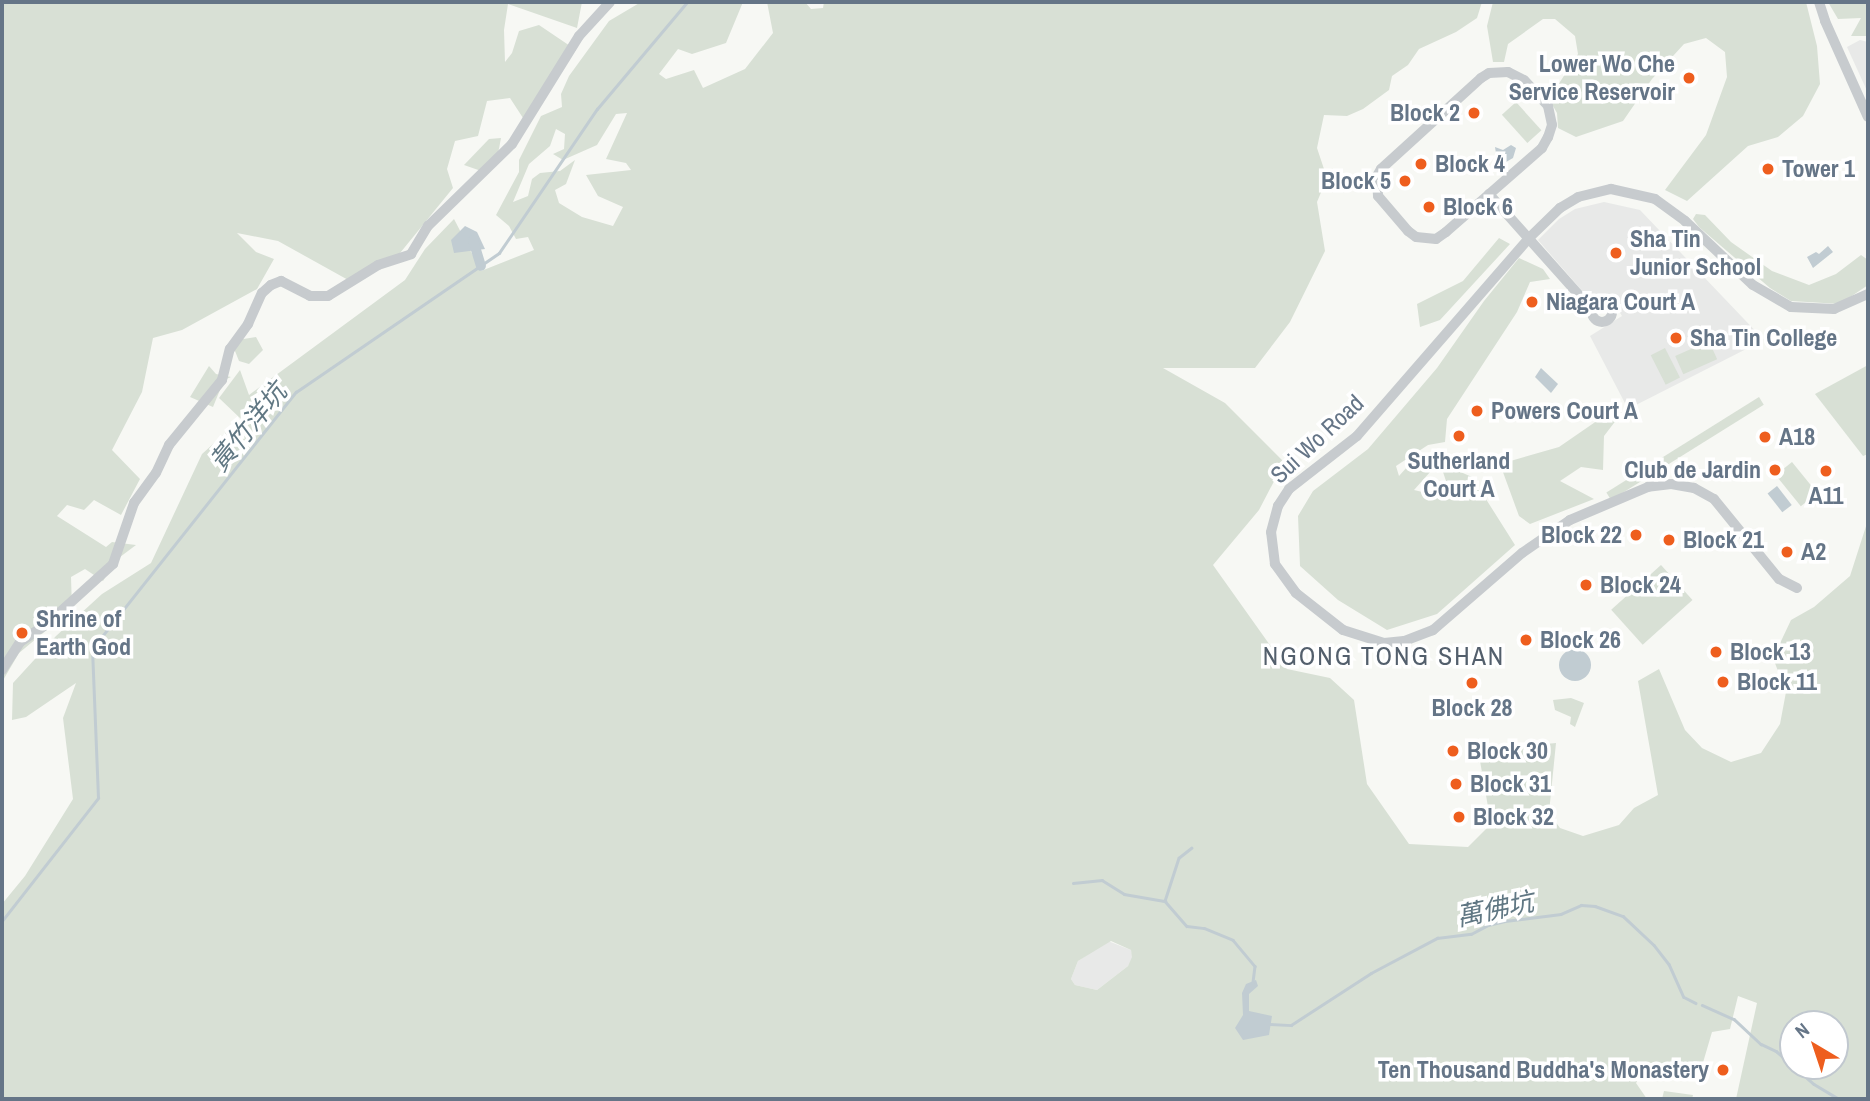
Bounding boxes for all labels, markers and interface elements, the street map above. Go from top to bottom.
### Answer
place label: Lower Wo Che Service Reservoir [1509,50,1675,106]
marker: Lower Wo Che Service Reservoir [1681,70,1697,86]
place label: Block 2 [1390,99,1460,127]
marker: Block 2 [1466,105,1482,121]
place label: Block 4 [1435,150,1505,178]
place label: Tower 1 [1782,155,1855,183]
marker: Block 4 [1413,156,1429,172]
marker: Tower 1 [1760,161,1776,177]
place label: Block 5 [1321,167,1391,195]
marker: Block 5 [1397,173,1413,189]
place label: Block 6 [1443,193,1513,221]
marker: Block 6 [1421,199,1437,215]
place label: Sha Tin Junior School [1630,225,1761,281]
marker: Sha Tin Junior School [1608,245,1624,261]
place label: Niagara Court A [1546,288,1696,316]
marker: Niagara Court A [1524,294,1540,310]
place label: Sha Tin College [1690,324,1837,352]
marker: Sha Tin College [1668,330,1684,346]
water label: 黃竹洋坑 [203,377,293,477]
street label: Sui Wo Road [1265,389,1369,489]
place label: Powers Court A [1491,397,1639,425]
marker: Powers Court A [1469,403,1485,419]
place label: A18 [1779,423,1815,451]
marker: Sutherland Court A [1451,428,1467,444]
marker: A18 [1757,429,1773,445]
place label: Sutherland Court A [1408,447,1510,503]
place label: Club de Jardin [1624,456,1761,484]
marker: Club de Jardin [1767,462,1783,478]
marker: A11 [1818,463,1834,479]
place label: A11 [1808,482,1844,510]
place label: Block 22 [1541,521,1622,549]
place label: Block 21 [1683,526,1764,554]
marker: Block 22 [1628,527,1644,543]
marker: Block 21 [1661,532,1677,548]
place label: A2 [1801,538,1826,566]
marker: A2 [1779,544,1795,560]
place label: Block 24 [1600,571,1681,599]
marker: Block 24 [1578,577,1594,593]
place label: Shrine of Earth God [36,605,131,661]
marker: Shrine of Earth God [14,625,30,641]
place label: Block 26 [1540,626,1621,654]
marker: Block 26 [1518,632,1534,648]
place label: Block 13 [1730,638,1811,666]
district label: NGONG TONG SHAN [1264,640,1504,672]
marker: Block 13 [1708,644,1724,660]
place label: Block 11 [1737,668,1817,696]
marker: Block 11 [1715,674,1731,690]
marker: Block 28 [1464,675,1480,691]
place label: Block 28 [1432,694,1512,722]
place label: Block 30 [1467,737,1548,765]
marker: Block 30 [1445,743,1461,759]
place label: Block 31 [1470,770,1551,798]
marker: Block 31 [1448,776,1464,792]
place label: Block 32 [1473,803,1554,831]
marker: Block 32 [1451,809,1467,825]
water label: 萬佛坑 [1454,886,1536,932]
north arrow [1779,1010,1849,1080]
text: N [1789,1017,1815,1044]
place label: Ten Thousand Buddha's Monastery [1378,1056,1709,1084]
marker: Ten Thousand Buddha's Monastery [1715,1062,1731,1078]

